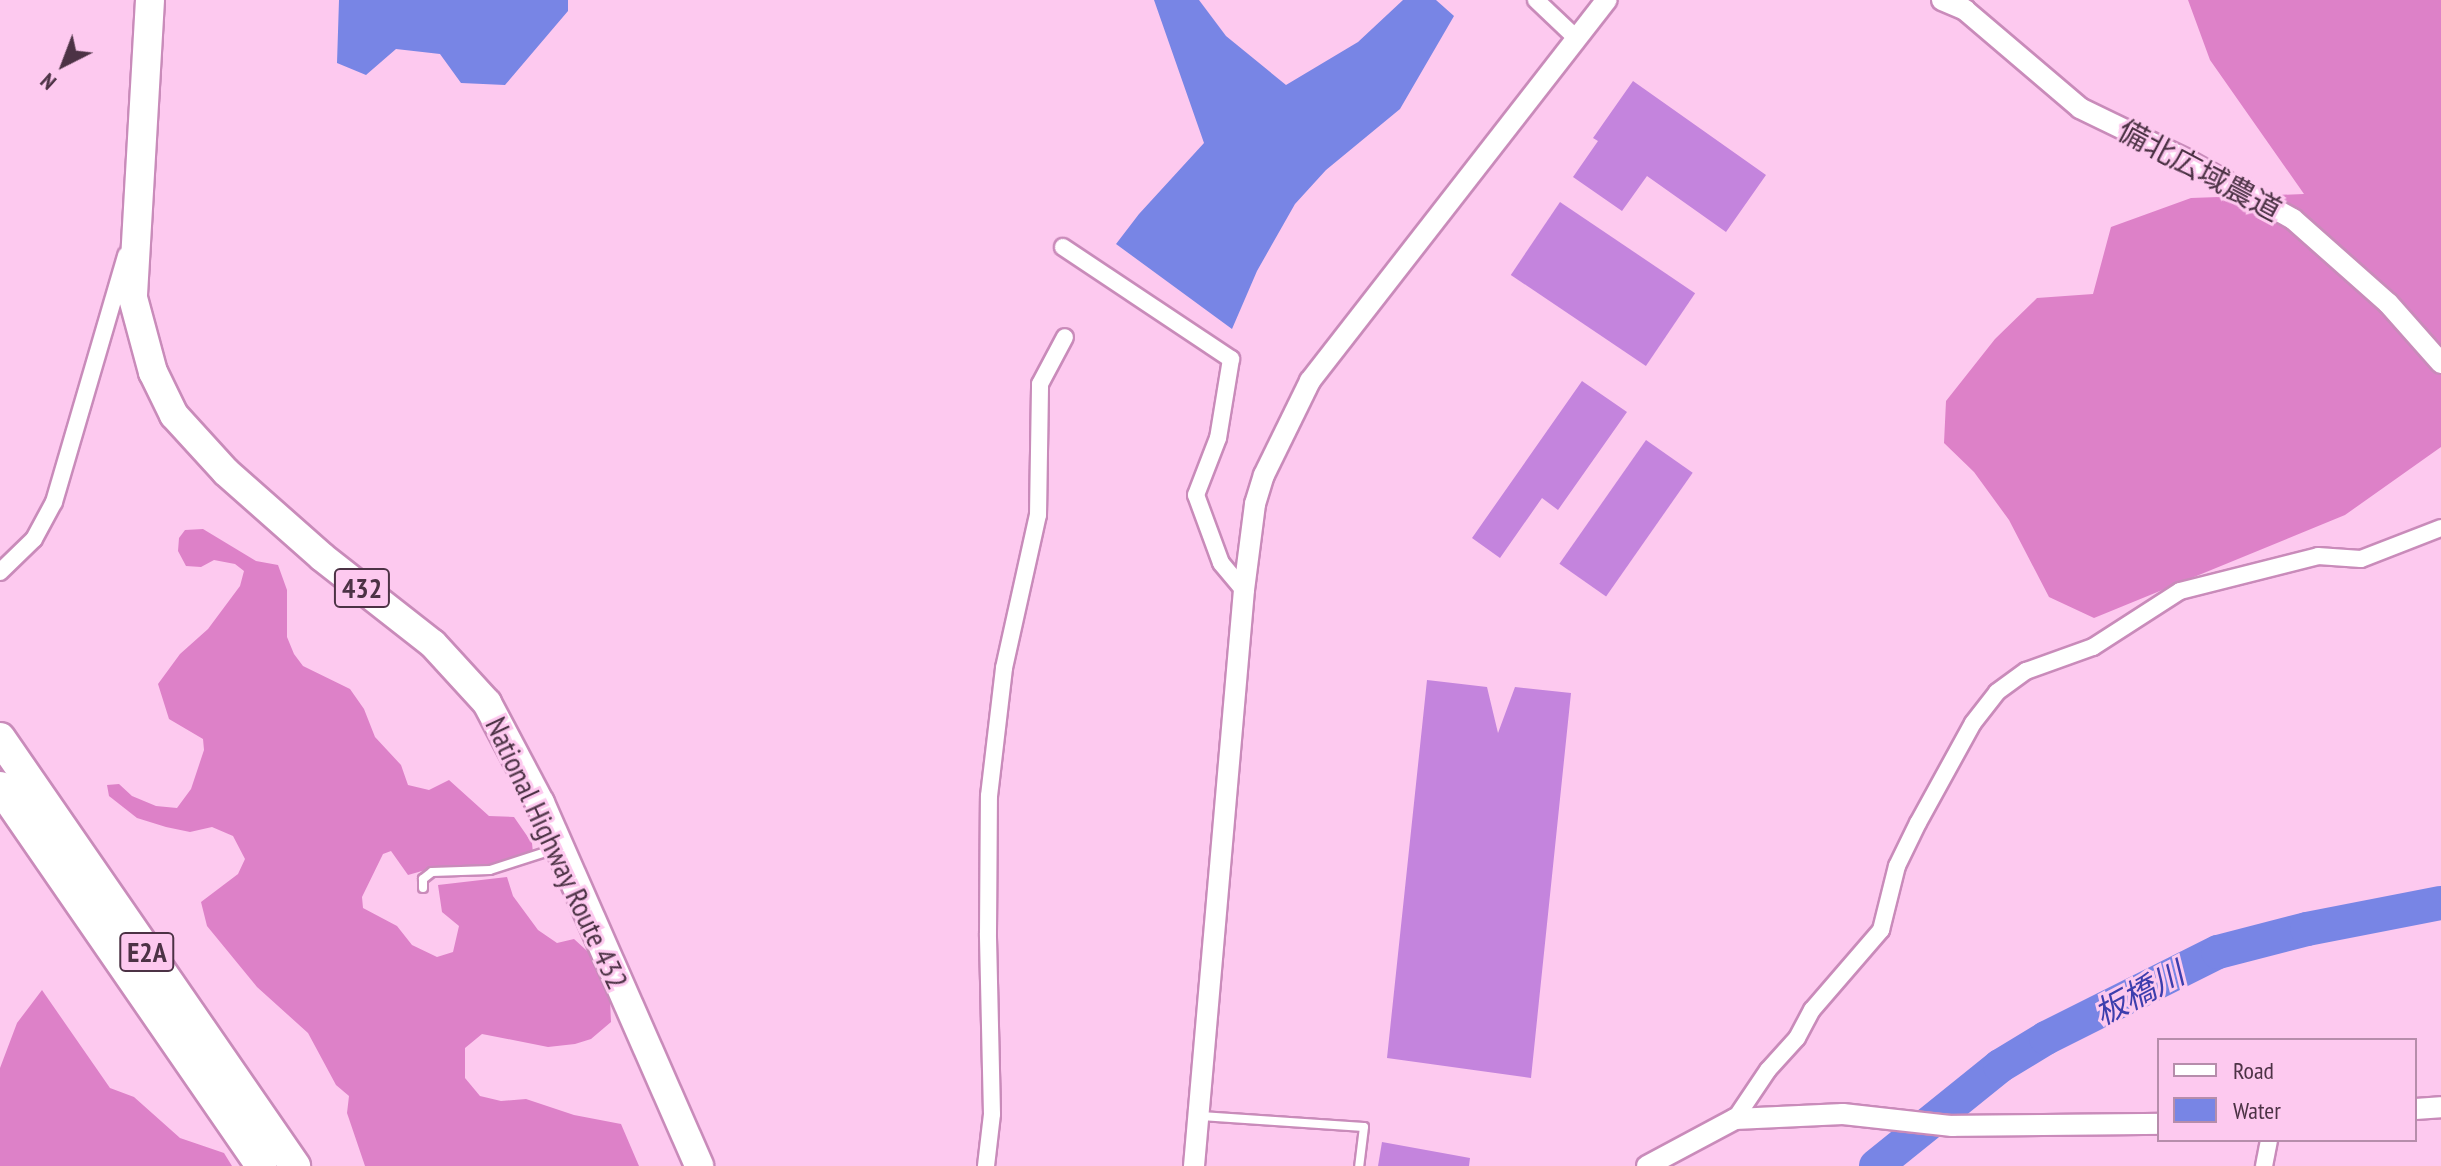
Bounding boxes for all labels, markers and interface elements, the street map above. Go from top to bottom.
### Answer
north arrow [24,24,104,104]
text: N [34,67,62,96]
street label: 備北広域農道 [2112,112,2288,228]
road number: 432 [332,564,392,612]
street label: National Highway Route 432 [478,711,636,995]
road number: E2A [119,928,175,976]
water label: 板橋川 [2088,954,2190,1032]
legend [2157,1038,2417,1142]
text: Road [2233,1055,2274,1086]
text: Water [2233,1095,2281,1126]

